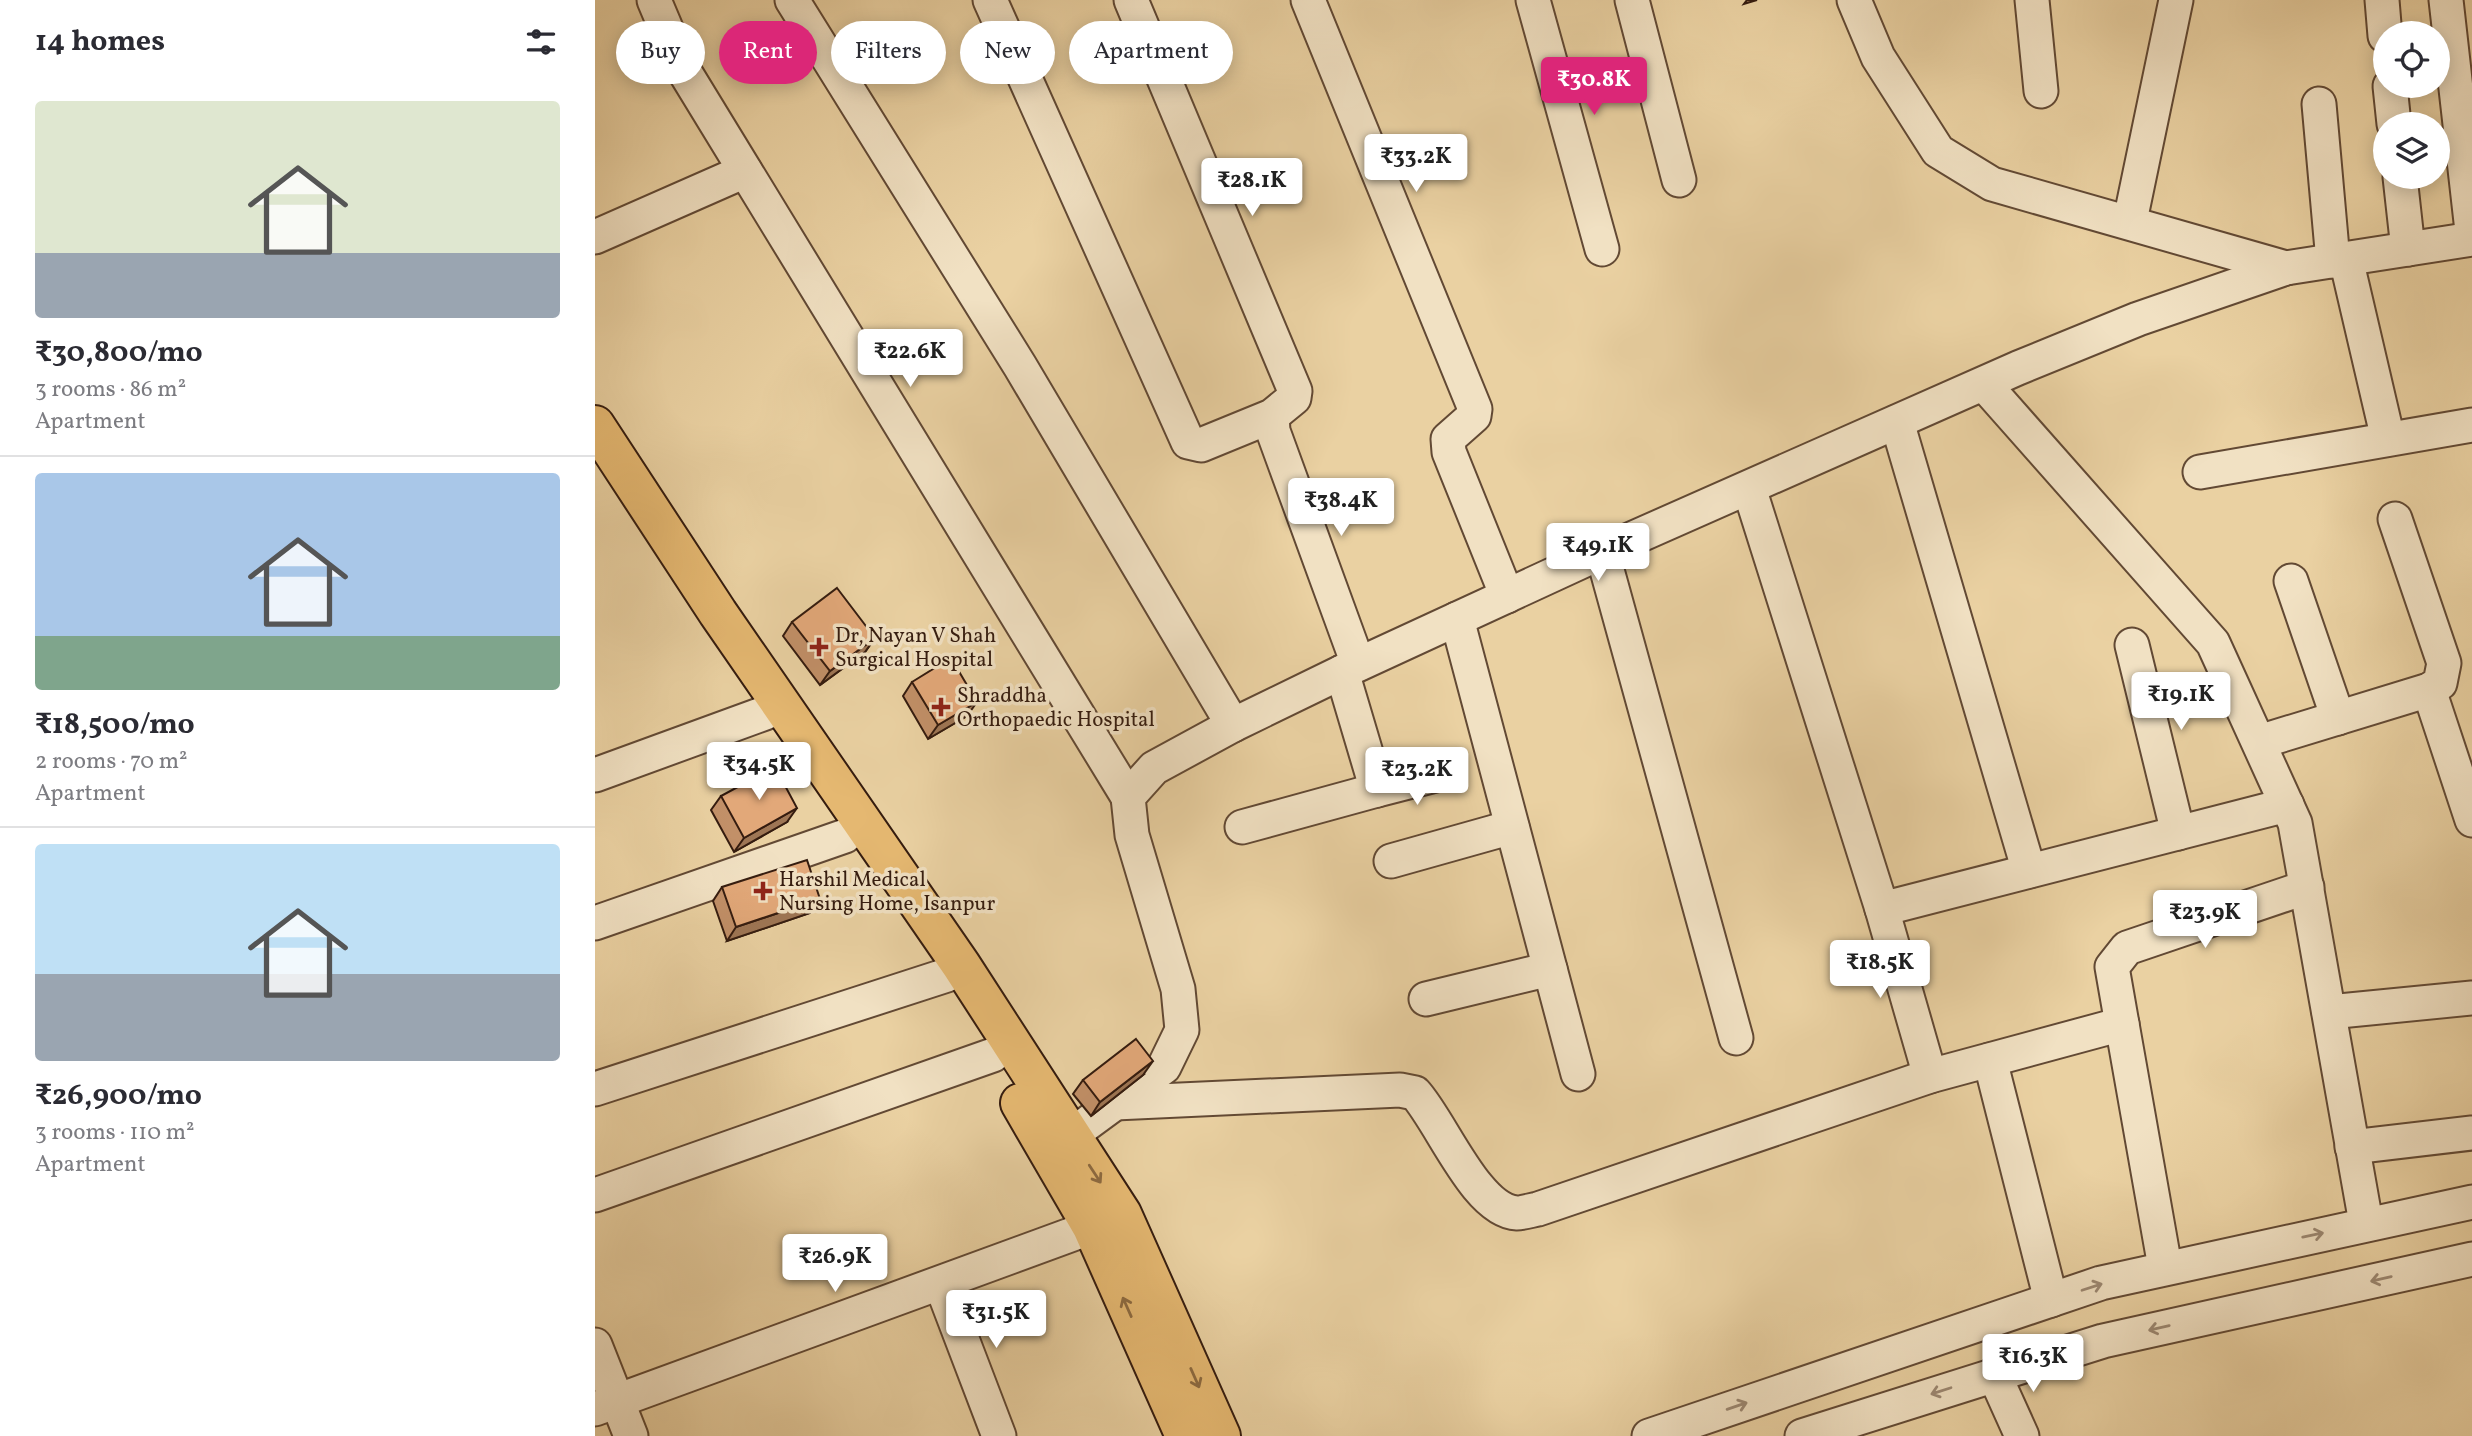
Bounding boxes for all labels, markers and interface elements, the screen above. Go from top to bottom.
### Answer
text: 14 homes [35,21,165,63]
chip: Buy [616,21,705,84]
chip: Rent [719,21,817,84]
chip: Filters [831,21,946,84]
chip: New [960,21,1055,84]
chip: Apartment [1069,21,1233,84]
map controls [2373,21,2450,189]
button: locate [2373,21,2450,98]
icon: filters [522,23,560,61]
pin: ₹30.8K [1537,58,1651,117]
text: ₹30.8K [1557,64,1631,96]
button: layers [2373,112,2450,189]
pin: ₹33.2K [1359,134,1473,194]
text: ₹33.2K [1380,141,1452,173]
icon: home [235,147,361,273]
pin: ₹28.1K [1195,158,1309,218]
text: ₹28.1K [1217,165,1287,197]
pin: ₹22.6K [853,330,967,389]
text: ₹30,800/mo [35,332,203,374]
text: ₹22.6K [874,336,946,368]
text: 3 rooms · 86 m² [35,374,186,406]
text: Apartment [35,406,146,438]
pin: ₹38.4K [1284,478,1398,538]
text: ₹38.4K [1304,485,1378,517]
icon: home [235,519,361,645]
pin: ₹49.1K [1541,524,1655,583]
text: ₹49.1K [1562,530,1634,562]
place label: Dr, Nayan V Shah Surgical Hospital [835,622,996,675]
marker: Dr, Nayan V Shah Surgical Hospital [809,637,829,657]
pin: ₹19.1K [2124,672,2238,732]
text: ₹19.1K [2147,679,2215,711]
place label: Shraddha Orthopaedic Hospital [957,682,1155,735]
marker: Shraddha Orthopaedic Hospital [931,697,951,717]
text: ₹18,500/mo [35,704,195,746]
pin: ₹34.5K [702,742,816,802]
text: 2 rooms · 70 m² [35,746,188,778]
pin: ₹23.2K [1360,748,1474,807]
text: ₹34.5K [723,749,795,781]
text: ₹23.2K [1381,754,1453,786]
text: Apartment [35,778,146,810]
place label: Harshil Medical Nursing Home, Isanpur [779,866,995,919]
marker: Harshil Medical Nursing Home, Isanpur [753,881,773,901]
icon: home [235,890,361,1016]
pin: ₹23.9K [2148,890,2262,950]
text: ₹23.9K [2169,897,2241,929]
pin: ₹18.5K [1823,940,1937,1000]
text: ₹18.5K [1846,947,1914,979]
text: ₹26,900/mo [35,1075,202,1117]
text: 3 rooms · 110 m² [35,1117,195,1149]
text: Apartment [35,1149,146,1181]
one-way arrow [1088,1164,1103,1183]
one-way arrow [2301,1227,2324,1241]
pin: ₹26.9K [778,1234,892,1294]
text: ₹26.9K [798,1241,872,1273]
one-way arrow [2370,1273,2393,1286]
one-way arrow [2080,1279,2102,1292]
pin: ₹31.5K [939,1290,1053,1350]
text: ₹31.5K [962,1297,1030,1329]
one-way arrow [1120,1297,1133,1318]
one-way arrow [2148,1322,2171,1336]
pin: ₹16.3K [1976,1334,2090,1394]
text: ₹16.3K [1998,1341,2068,1373]
one-way arrow [1189,1367,1202,1388]
one-way arrow [1930,1386,1952,1398]
one-way arrow [1725,1399,1747,1411]

